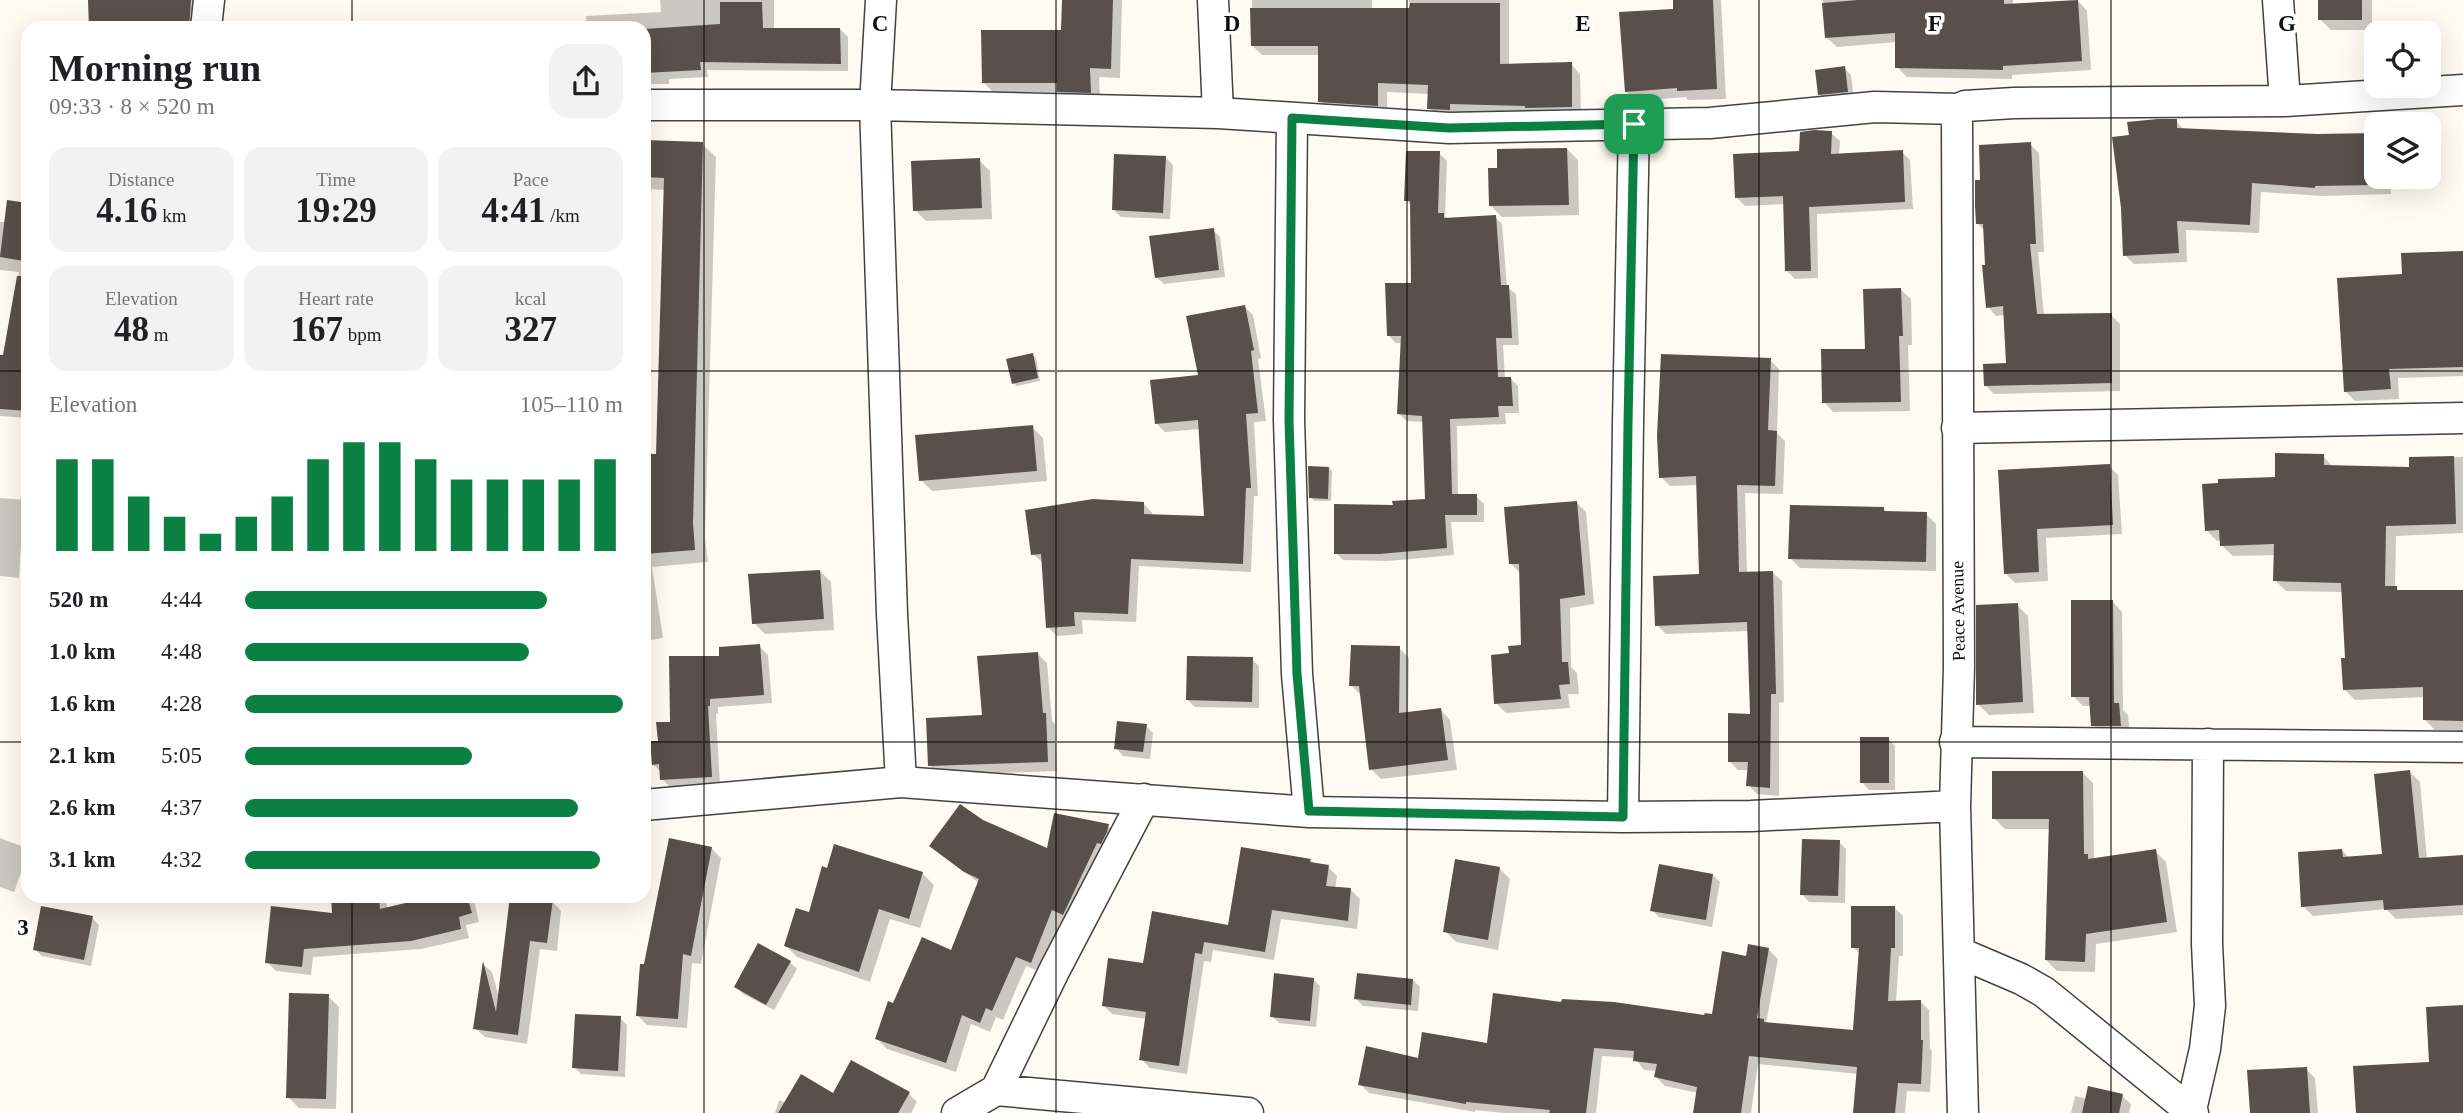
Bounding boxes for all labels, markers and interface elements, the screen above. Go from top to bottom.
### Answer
text: C [872,11,888,36]
text: D [1224,11,1240,36]
text: E [1575,11,1591,36]
text: F [1928,11,1942,36]
text: G [2278,11,2296,36]
map controls [2364,21,2441,189]
button: locate [2364,21,2441,98]
button: share [549,44,623,118]
text: Morning run [49,47,261,89]
text: 09:33 · 8 × 520 m [49,94,215,119]
pin [1604,94,1664,154]
icon: arrive [1615,105,1653,143]
button: layers [2364,112,2441,189]
text: Distance [108,169,175,190]
text: Time [316,169,356,190]
text: Pace [513,169,549,190]
text: 4.16 [96,191,157,230]
text: 19:29 [295,191,377,230]
text: 4:41 [481,191,546,230]
text: km [157,205,186,226]
text: /km [546,205,580,226]
text: Elevation [105,288,178,309]
text: Heart rate [298,288,374,309]
text: kcal [515,288,546,309]
text: 48 [114,310,149,349]
text: 167 [290,310,343,349]
text: 327 [504,310,557,349]
text: m [149,324,169,345]
text: bpm [343,324,382,345]
text: Elevation [49,392,137,417]
text: 105–110 m [520,392,623,417]
street label: Peace Avenue [1947,561,1969,661]
text: 520 m [49,587,108,612]
text: 4:44 [161,587,202,612]
text: 1.0 km [49,639,115,664]
text: 4:48 [161,639,202,664]
text: 1.6 km [49,691,115,716]
text: 4:28 [161,691,202,716]
text: 2.1 km [49,743,115,768]
text: 5:05 [161,743,202,768]
text: 2.6 km [49,795,115,820]
text: 4:37 [161,795,202,820]
text: 3.1 km [49,847,115,872]
text: 4:32 [161,847,202,872]
text: 3 [17,915,29,940]

